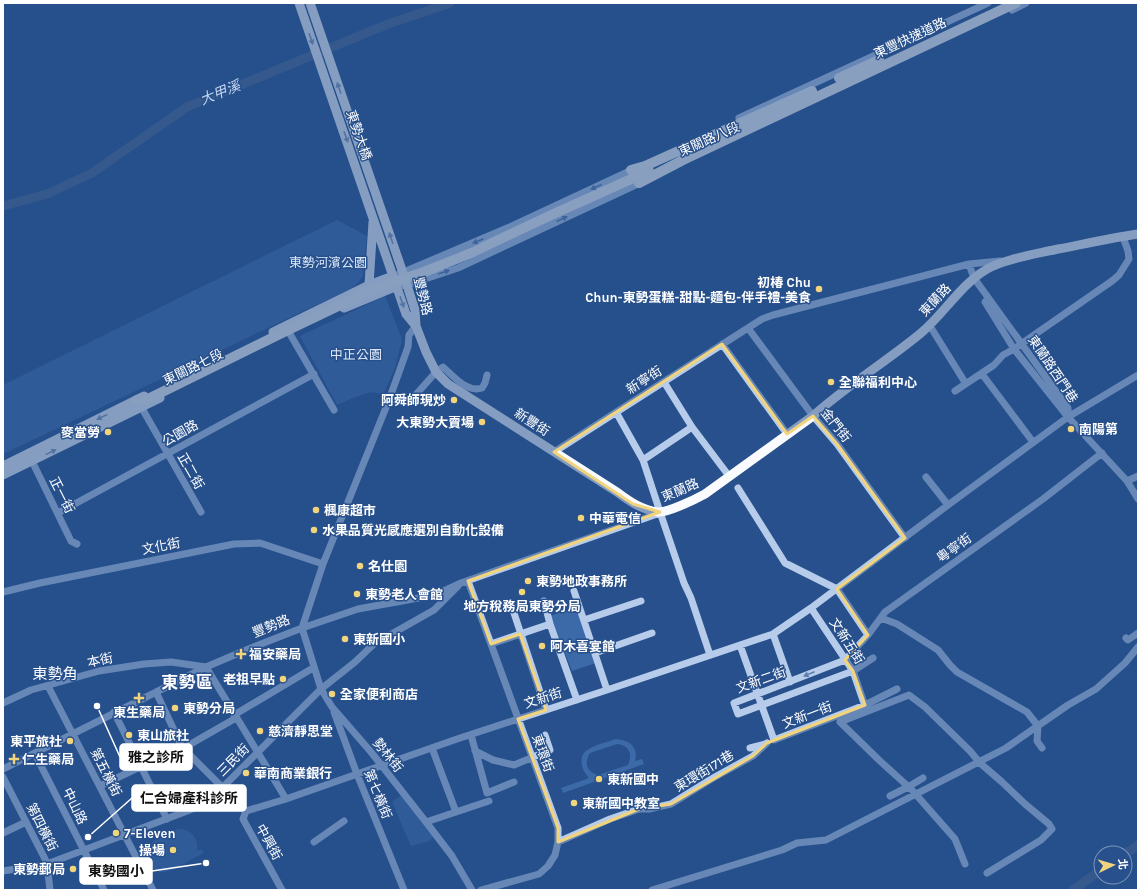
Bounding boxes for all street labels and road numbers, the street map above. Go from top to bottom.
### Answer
street label: 東豐快速道路 [871,15,949,61]
street label: 東勢大橋 [343,108,375,162]
street label: 東關路八段 [676,119,742,159]
street label: 豐勢路 [411,275,435,317]
street label: 東蘭路 [916,281,954,319]
street label: 東蘭路西門巷 [1025,332,1081,406]
street label: 東關路七段 [160,346,226,388]
street label: 新寧街 [624,363,664,397]
street label: 新豐街 [512,405,552,439]
street label: 金門街 [818,405,854,445]
street label: 公園路 [159,417,201,449]
street label: 正二街 [175,450,207,492]
street label: 正一街 [46,474,78,516]
street label: 東蘭路 [659,475,701,505]
street label: 粵寧街 [934,530,974,566]
street label: 文化街 [140,535,182,557]
street label: 豐勢路 [250,612,292,640]
street label: 文新五街 [827,615,867,667]
street label: 本街 [86,650,114,670]
street label: 文新二街 [734,664,788,696]
street label: 文新街 [522,685,564,711]
street label: 文新一街 [780,699,834,731]
street label: 東環街 [529,732,557,774]
street label: 勢林街 [370,735,406,775]
street label: 三民街 [214,741,252,779]
street label: 第五橫街 [88,745,124,799]
street label: 東環街171巷 [672,747,736,795]
street label: 第七橫街 [361,767,395,821]
street label: 中山路 [60,785,90,827]
street label: 第四橫街 [24,800,60,854]
street label: 中興街 [253,821,285,863]

